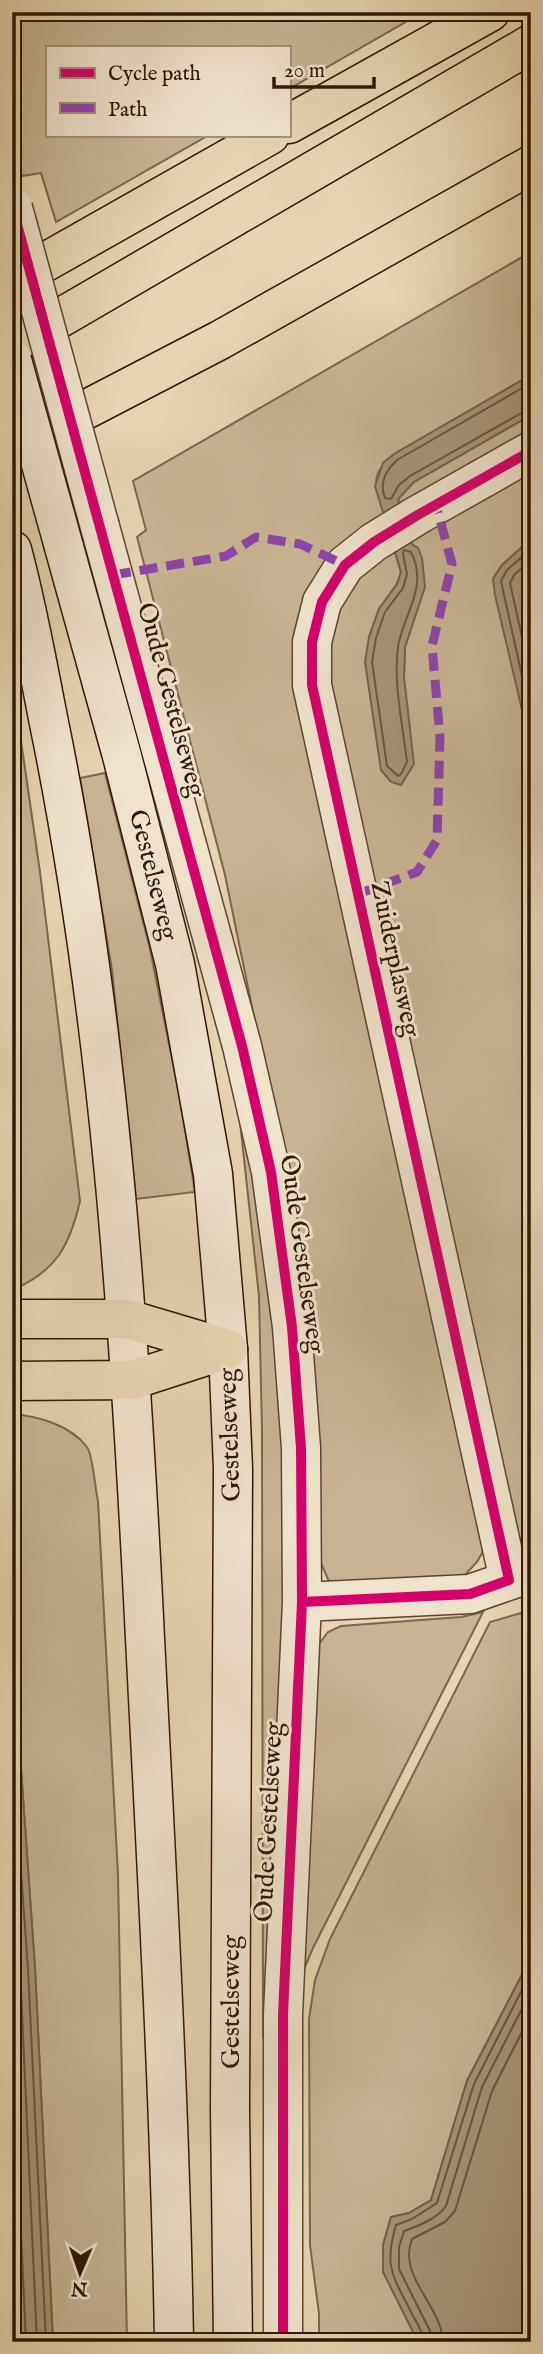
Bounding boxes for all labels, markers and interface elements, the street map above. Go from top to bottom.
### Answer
legend [46,46,290,136]
scale bar [274,46,373,90]
text: 20 m [284,58,325,85]
text: Cycle path [108,61,201,88]
text: Path [108,97,147,124]
street label: Oude Gestelseweg [129,599,213,802]
street label: Gestelseweg [121,806,185,945]
street label: Zuiderplasweg [362,878,428,1041]
street label: Oude Gestelseweg [272,1153,332,1356]
street label: Gestelseweg [211,1367,249,1502]
street label: Oude Gestelseweg [247,1720,291,1923]
street label: Gestelseweg [215,1934,248,2069]
north arrow [46,2238,116,2308]
text: N [70,2276,89,2300]

